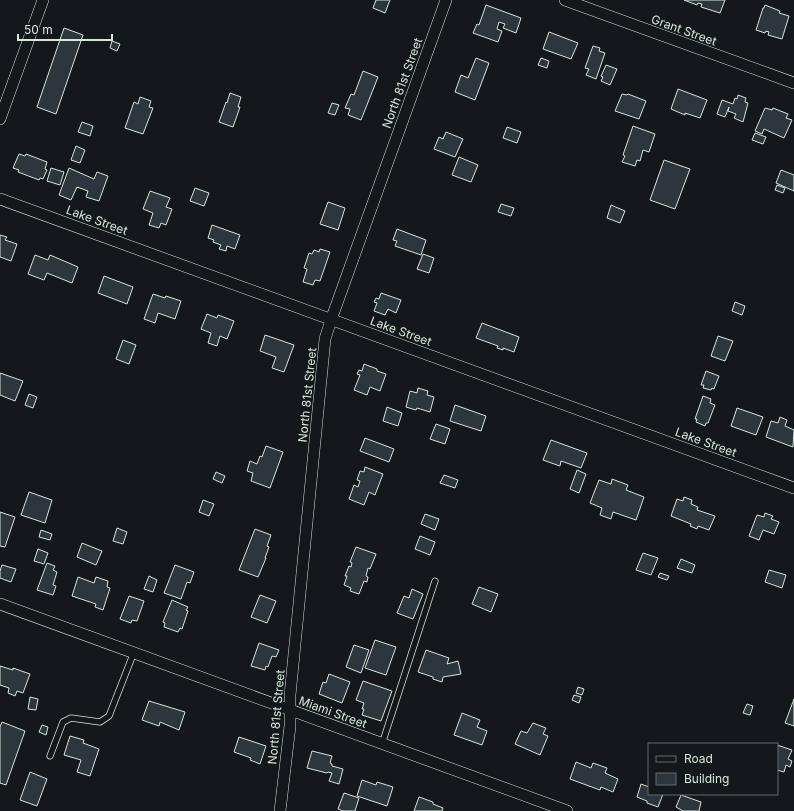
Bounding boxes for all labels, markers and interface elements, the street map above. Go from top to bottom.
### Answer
street label: Grant Street [649,11,719,49]
scale bar [18,16,112,42]
text: 50 m [24,22,53,37]
street label: North 81st Street [379,36,425,130]
street label: Lake Street [64,202,130,238]
street label: Lake Street [368,313,434,349]
street label: North 81st Street [295,347,319,443]
street label: Lake Street [673,424,739,460]
street label: North 81st Street [264,669,288,765]
street label: Miami Street [297,693,369,731]
legend [648,743,778,795]
text: Road [684,751,713,766]
text: Building [684,771,729,786]

